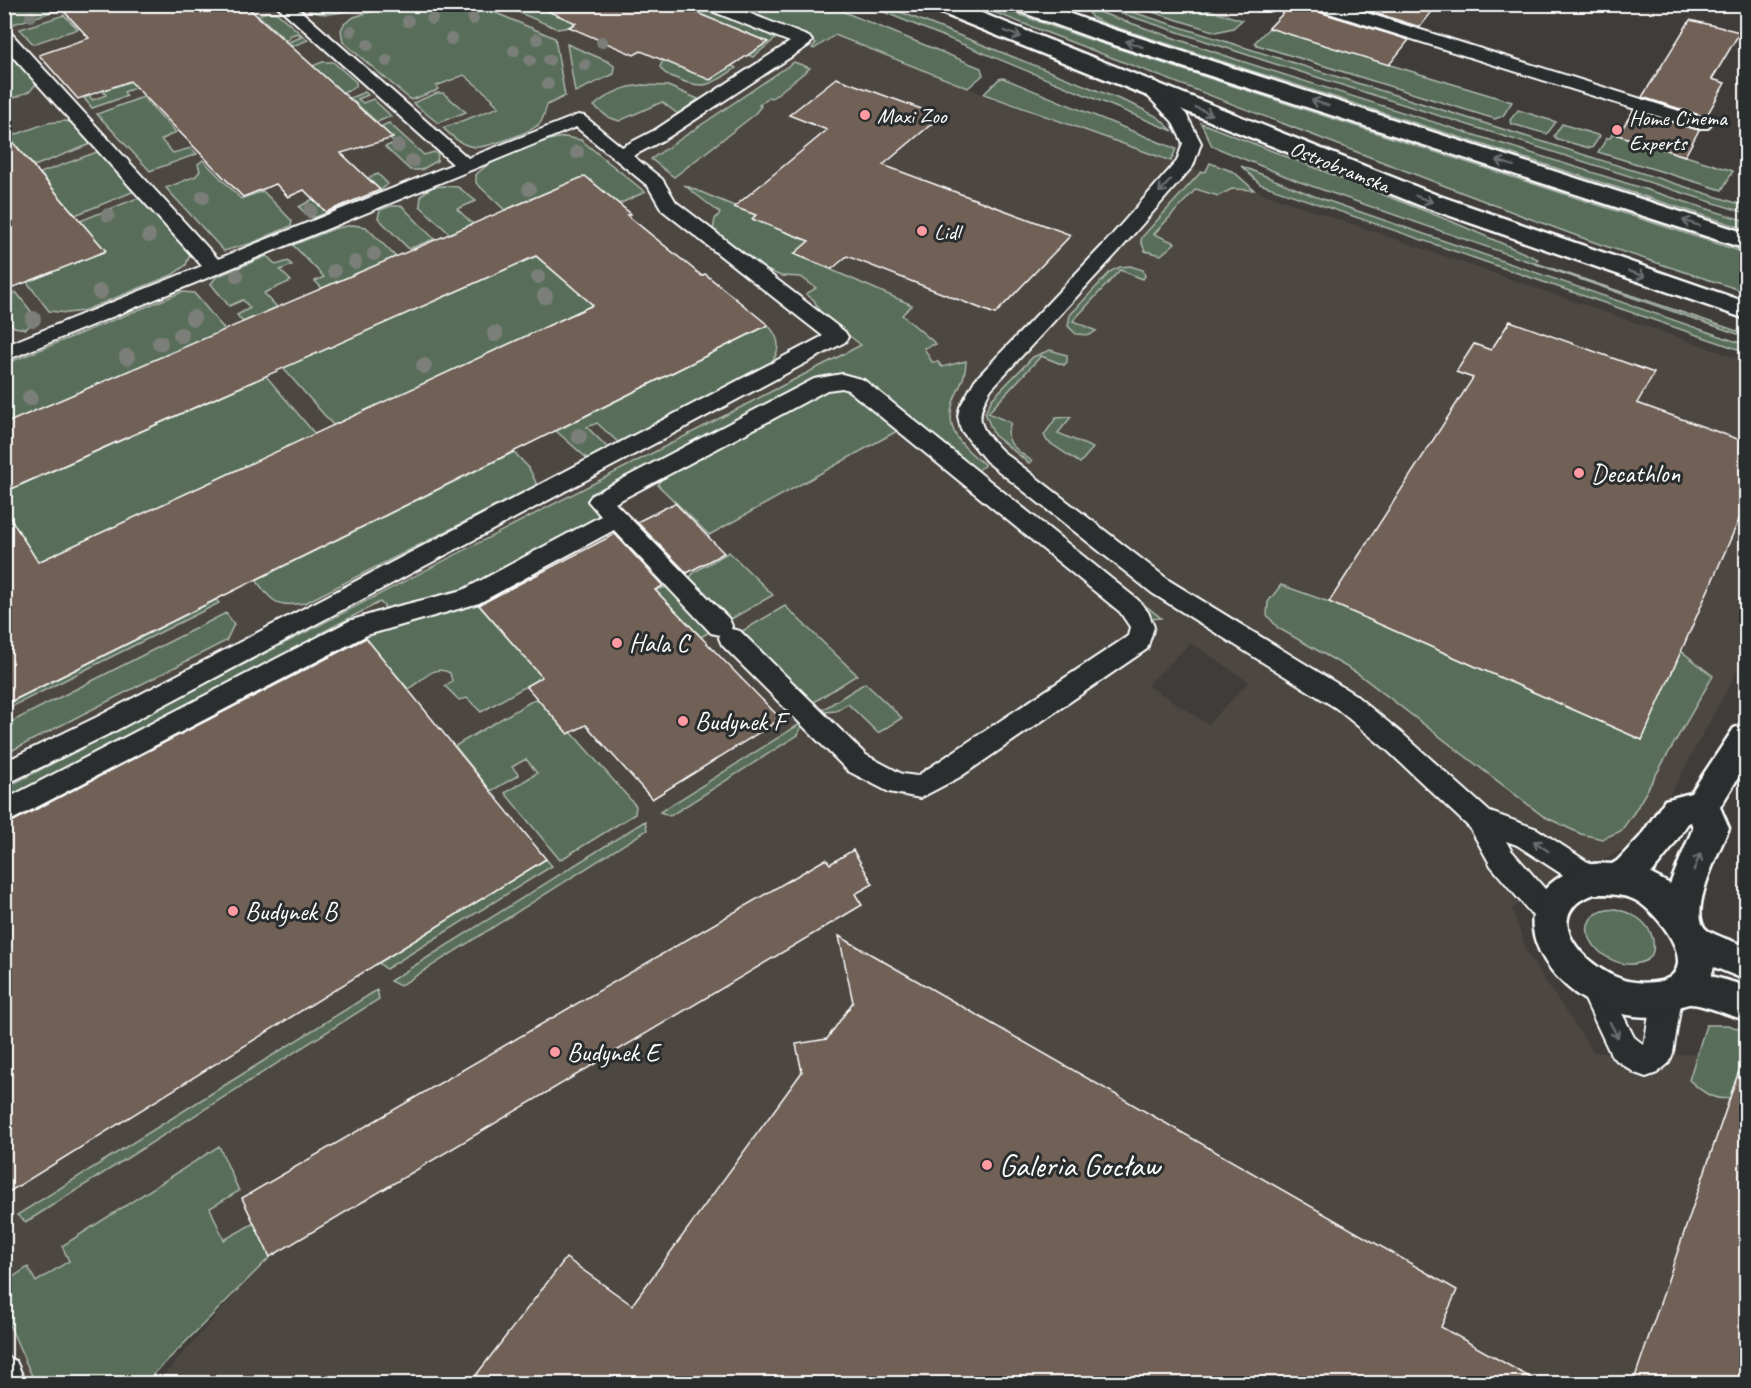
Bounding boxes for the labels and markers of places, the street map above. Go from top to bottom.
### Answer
place label: Maxi Zoo [877,102,948,130]
place label: Home Cinema Experts [1629,104,1728,157]
marker: Maxi Zoo [858,108,872,122]
marker: Home Cinema Experts [1610,123,1624,137]
place label: Lidl [934,218,964,246]
marker: Lidl [915,224,929,238]
place label: Decathlon [1591,457,1680,490]
marker: Decathlon [1572,466,1586,480]
place label: Hala C [629,627,692,660]
marker: Hala C [610,636,624,650]
place label: Budynek F [695,705,790,738]
marker: Budynek F [676,714,690,728]
place label: Budynek B [245,895,338,928]
marker: Budynek B [226,904,240,918]
place label: Budynek E [567,1036,662,1069]
marker: Budynek E [548,1045,562,1059]
place label: Galeria Gocław [999,1145,1162,1186]
marker: Galeria Gocław [980,1158,994,1172]

